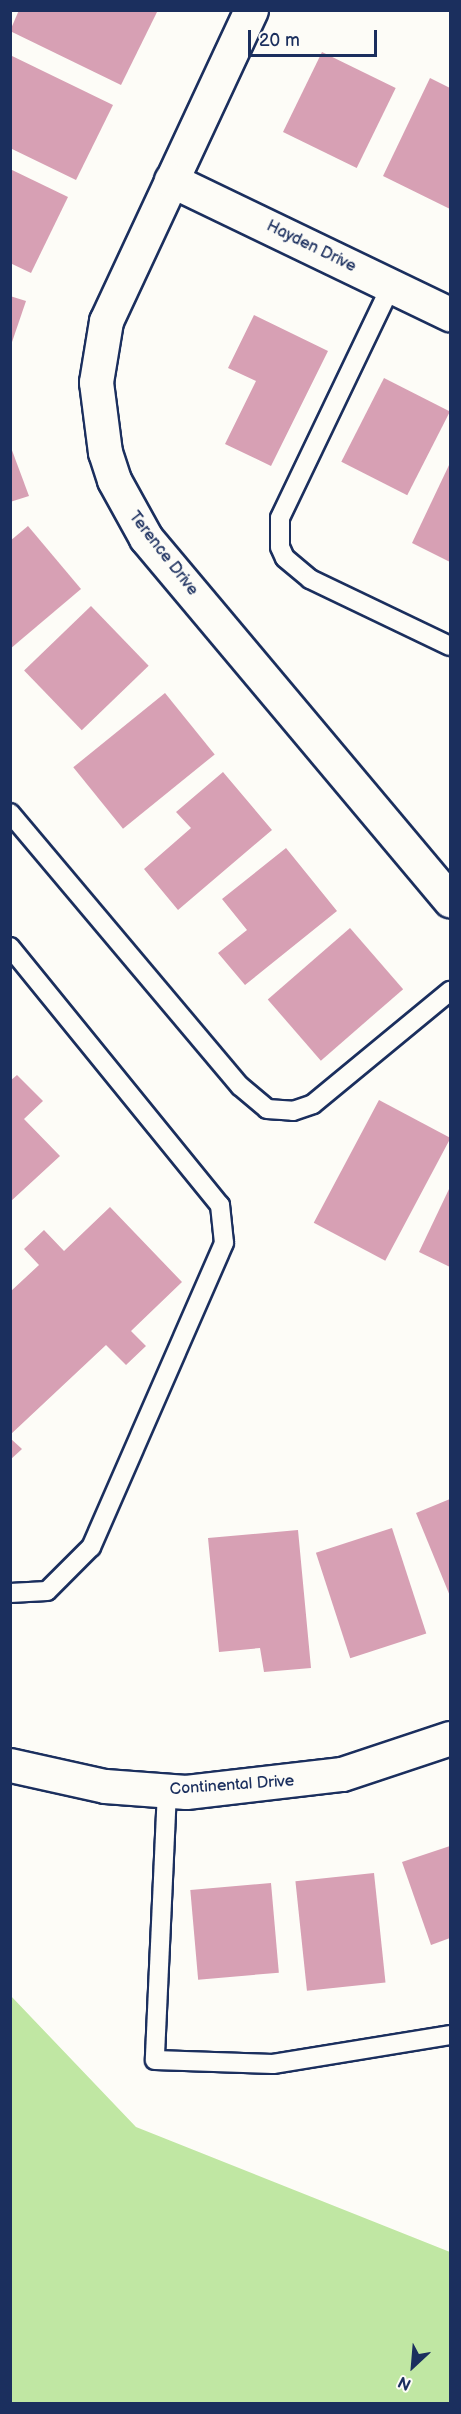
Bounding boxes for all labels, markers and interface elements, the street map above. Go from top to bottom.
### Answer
scale bar [251,18,380,56]
text: 20 m [259,30,300,51]
street label: Hayden Drive [263,217,359,277]
street label: Terence Drive [124,508,202,600]
street label: Continental Drive [169,1772,295,1800]
north arrow [383,2336,443,2396]
text: N [395,2371,414,2394]

